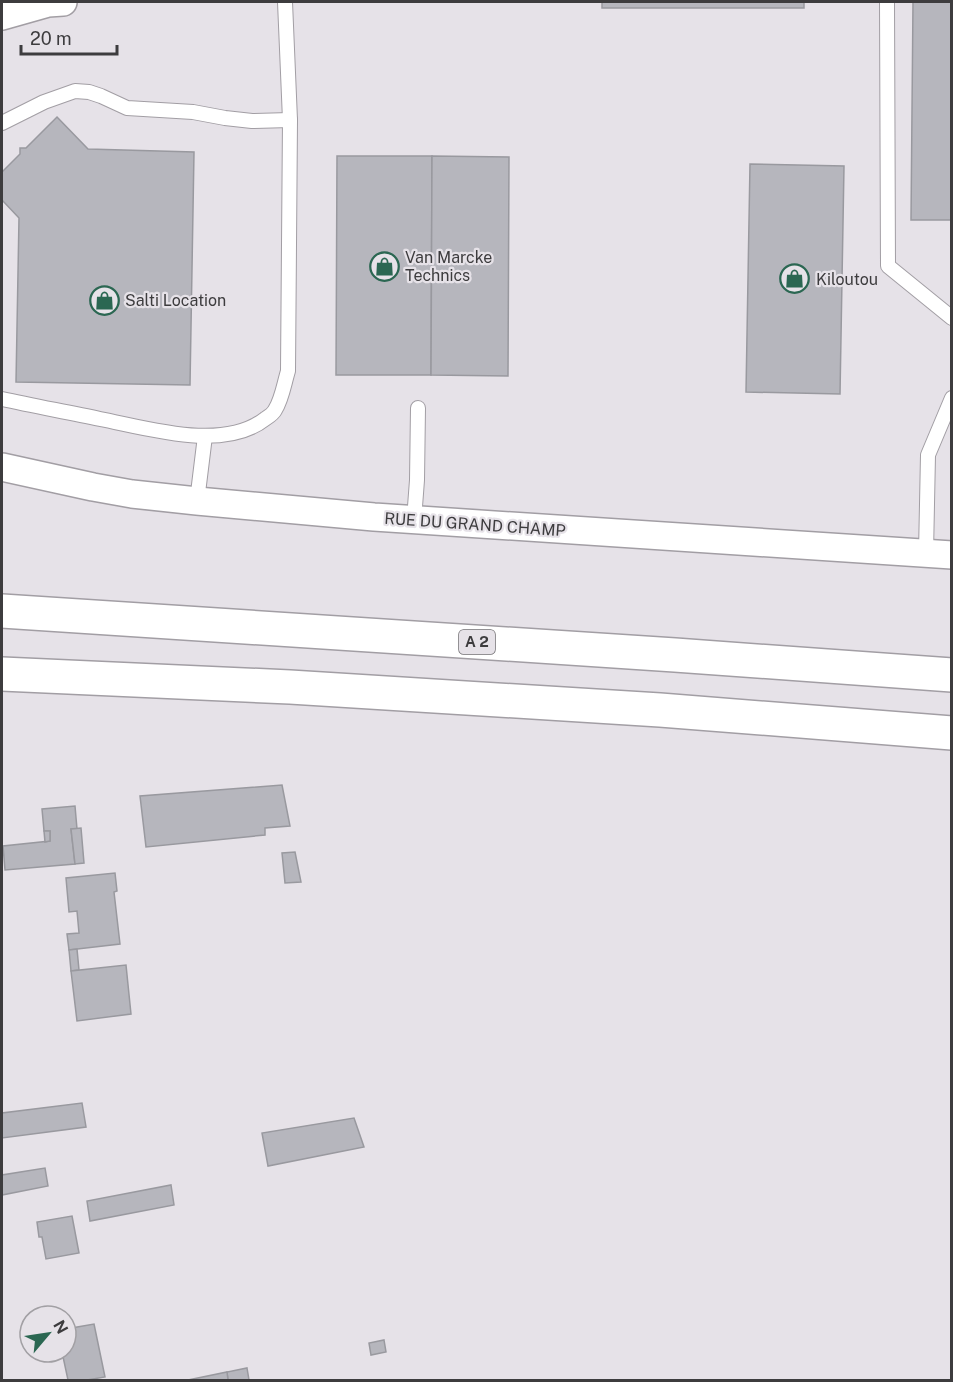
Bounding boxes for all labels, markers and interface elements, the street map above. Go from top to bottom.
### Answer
scale bar [21,18,117,56]
text: 20 m [30,28,72,49]
place label: Van Marcke Technics [405,248,492,285]
shop icon: Van Marcke Technics [368,250,400,282]
shop icon: Kiloutou [779,263,811,295]
place label: Kiloutou [816,270,878,289]
shop icon: Salti Location [88,284,120,316]
place label: Salti Location [125,291,226,310]
street label: RUE DU GRAND CHAMP [384,509,566,540]
road number: A 2 [459,630,495,654]
north arrow [18,1304,78,1364]
text: N [49,1317,72,1337]

